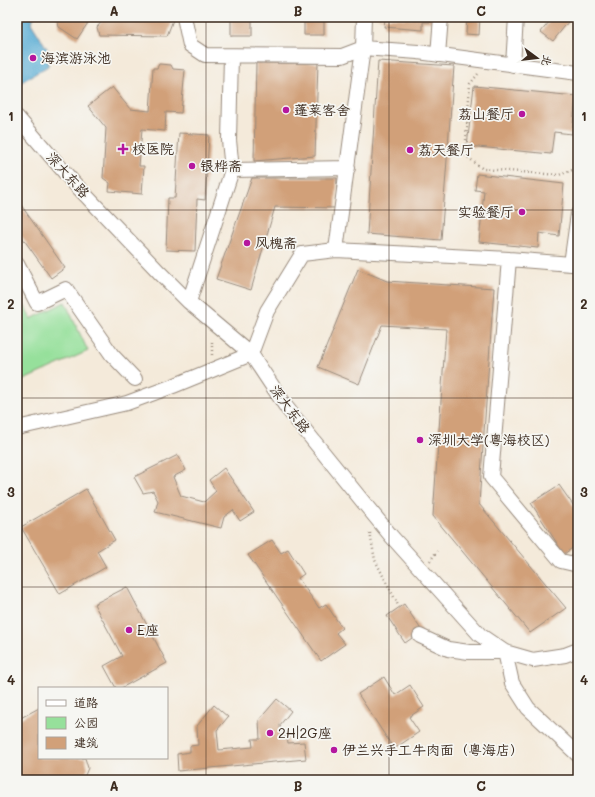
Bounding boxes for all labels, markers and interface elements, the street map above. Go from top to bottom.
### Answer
text: A [109,2,119,19]
text: B [294,2,303,19]
text: C [476,2,486,19]
north arrow [517,38,557,78]
place label: 海滨游泳池 [41,48,111,67]
marker: 海滨游泳池 [28,53,38,63]
text: 北 [538,53,556,68]
place label: 蓬莱客舍 [294,100,350,119]
place label: 荔山餐厅 [458,104,514,123]
marker: 蓬莱客舍 [281,105,291,115]
text: 1 [8,107,14,124]
text: 1 [581,107,587,124]
marker: 荔山餐厅 [517,109,527,119]
place label: 校医院 [132,139,174,158]
place label: 荔天餐厅 [418,140,474,159]
marker: 校医院 [117,143,129,155]
marker: 荔天餐厅 [405,145,415,155]
street label: 深大东路 [43,148,94,202]
place label: 银桦斋 [200,156,242,175]
marker: 银桦斋 [187,161,197,171]
place label: 实验餐厅 [458,202,514,221]
marker: 实验餐厅 [517,207,527,217]
place label: 风槐斋 [255,233,297,252]
marker: 风槐斋 [242,238,252,248]
text: 2 [7,295,15,312]
text: 2 [580,295,588,312]
street label: 深大东路 [266,381,315,437]
place label: 深圳大学(粤海校区) [428,430,550,449]
marker: 深圳大学(粤海校区) [415,435,425,445]
text: 3 [7,483,15,500]
text: 3 [580,483,588,500]
place label: E座 [137,620,159,639]
marker: E座 [124,625,134,635]
text: 4 [7,671,15,688]
text: 4 [580,671,588,688]
legend [38,687,168,759]
text: 道路 [74,694,98,710]
text: 公园 [74,714,98,730]
place label: 2H|2G座 [278,723,332,742]
marker: 2H|2G座 [265,728,275,738]
text: 建筑 [74,734,98,750]
place label: 伊兰兴手工牛肉面（粤海店） [342,740,524,759]
marker: 伊兰兴手工牛肉面（粤海店） [329,745,339,755]
text: A [109,777,119,794]
text: B [294,777,303,794]
text: C [476,777,486,794]

